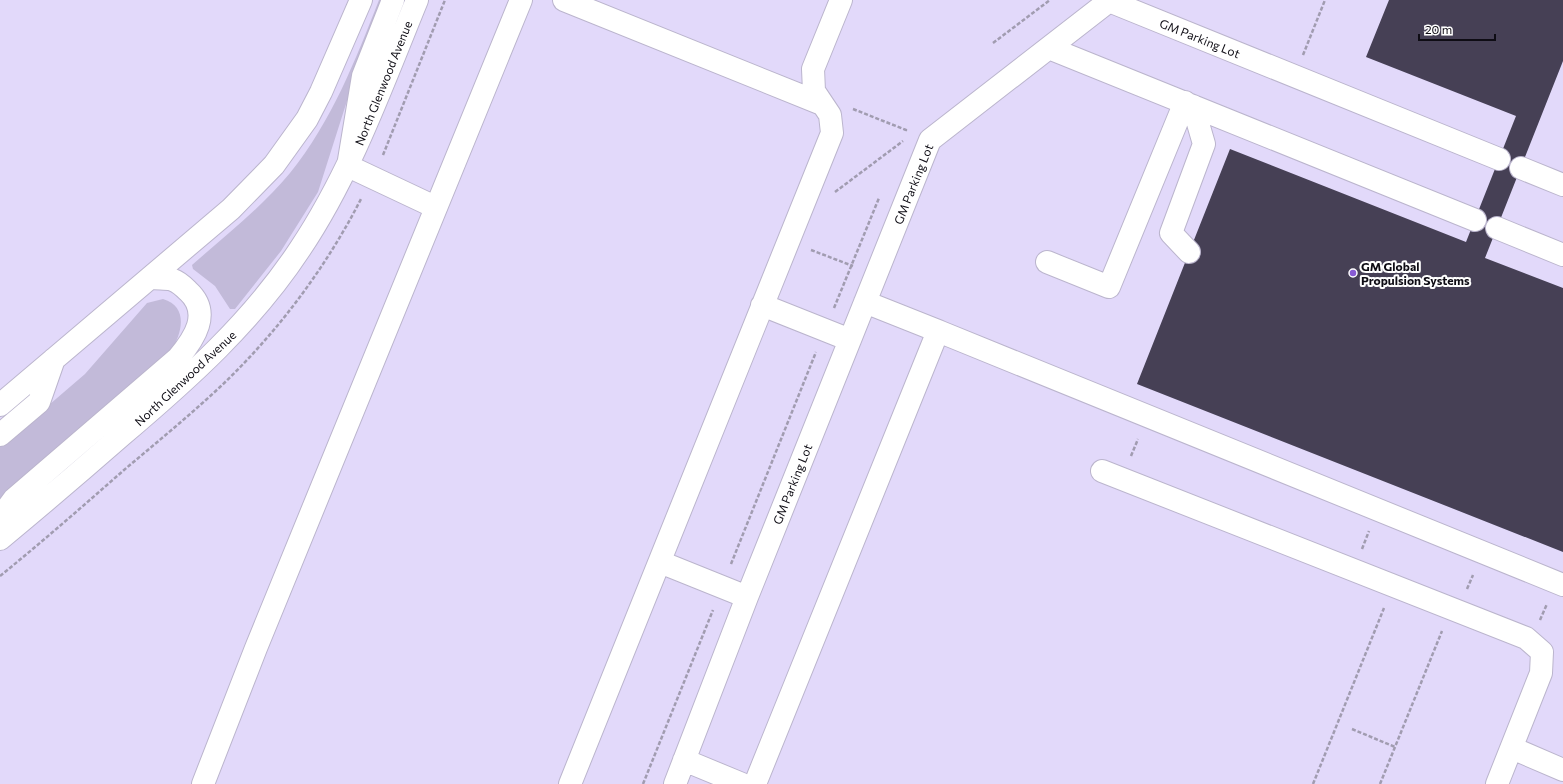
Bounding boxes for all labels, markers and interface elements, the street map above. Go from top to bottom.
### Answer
street label: GM Parking Lot [1158,16,1242,61]
scale bar [1419,16,1495,42]
street label: North Glenwood Avenue [352,19,414,147]
text: 20 m [1425,22,1452,36]
street label: GM Parking Lot [891,142,936,226]
place label: GM Global Propulsion Systems [1361,259,1470,287]
marker: GM Global Propulsion Systems [1348,268,1358,278]
street label: North Glenwood Avenue [132,328,238,428]
street label: GM Parking Lot [770,442,815,526]

